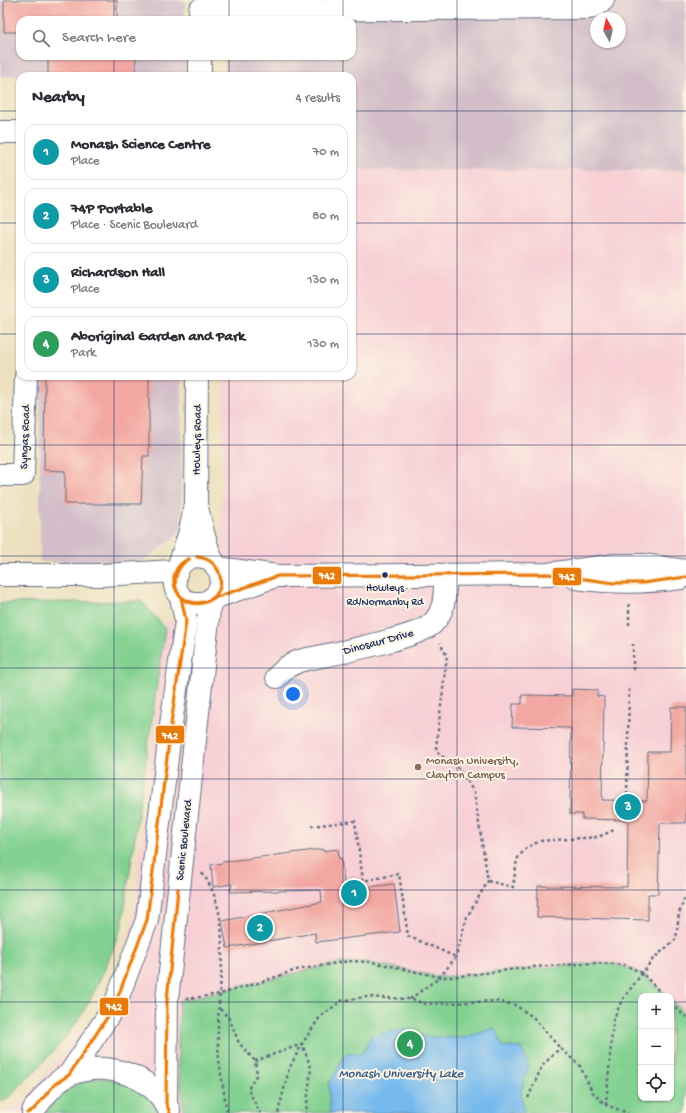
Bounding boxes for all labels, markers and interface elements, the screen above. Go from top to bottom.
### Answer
north arrow [590,12,626,48]
search box [16,16,356,60]
icon: search [30,27,52,49]
text: Search here [62,29,136,47]
text: Nearby [32,88,85,108]
text: 4 results [296,91,340,106]
text: Monash Science Centre [71,136,211,154]
text: 1 [43,145,49,160]
text: 70 m [313,145,339,160]
text: Place [71,154,99,169]
text: 74P Portable [71,200,153,218]
text: 2 [43,209,49,224]
text: 80 m [312,209,339,224]
text: Place · Scenic Boulevard [71,218,198,233]
text: Richardson Hall [71,264,165,282]
text: 3 [43,273,49,288]
text: 130 m [307,273,339,288]
text: Place [71,282,99,297]
text: Aboriginal Garden and Park [71,328,245,346]
text: 4 [43,337,49,352]
text: 130 m [307,337,339,352]
text: Park [71,346,96,361]
street label: Syngas Road [18,404,34,469]
street label: Howleys Road [190,404,206,475]
line badge: 742 [312,566,342,585]
line badge: 742 [552,567,582,586]
marker: Howleys Rd/Normanby Rd [380,570,390,580]
text: 742 [318,571,336,583]
text: 742 [558,572,576,584]
place label: Howleys Rd/Normanby Rd [347,583,425,609]
street label: Dinosaur Drive [341,627,416,659]
your location [283,684,303,704]
line badge: 742 [155,725,185,744]
text: 742 [161,731,179,743]
place label: Monash University, Clayton Campus [426,755,519,783]
marker: Monash University, Clayton Campus [413,762,423,772]
pin: 3 [615,792,641,822]
street label: Scenic Boulevard [174,798,196,881]
pin: 1 [341,878,367,908]
pin: 2 [247,913,273,943]
map controls [638,993,674,1101]
button: + [638,993,674,1029]
line badge: 742 [99,997,129,1016]
text: 742 [105,1002,123,1014]
pin: 4 [397,1029,423,1059]
button: − [638,1029,674,1065]
button: locate [638,1065,674,1101]
water label: Monash University Lake [339,1067,465,1082]

